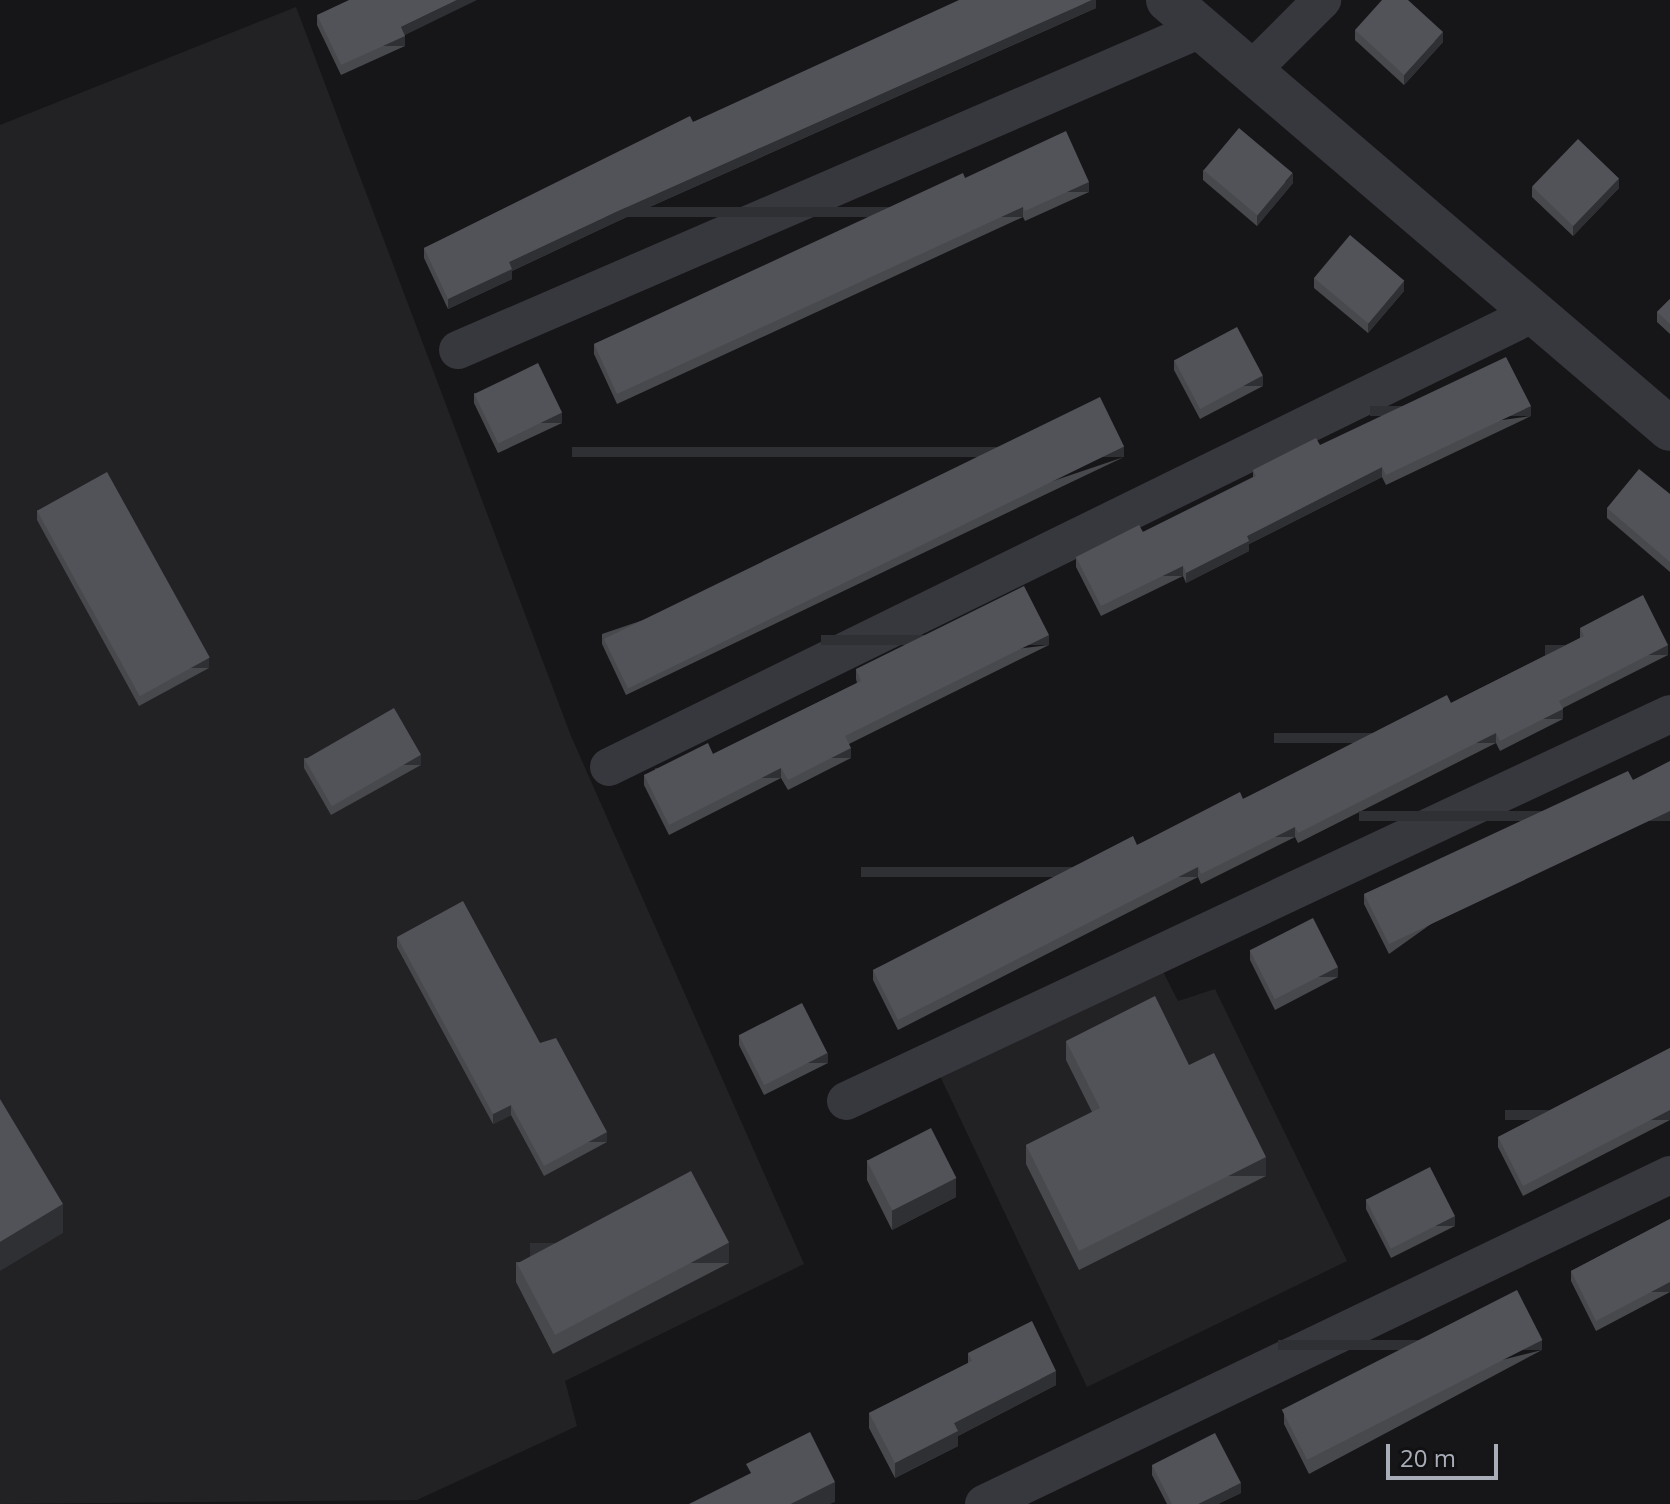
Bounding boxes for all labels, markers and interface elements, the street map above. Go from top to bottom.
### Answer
scale bar [1390,1428,1502,1478]
text: 20 m [1400,1441,1456,1474]

